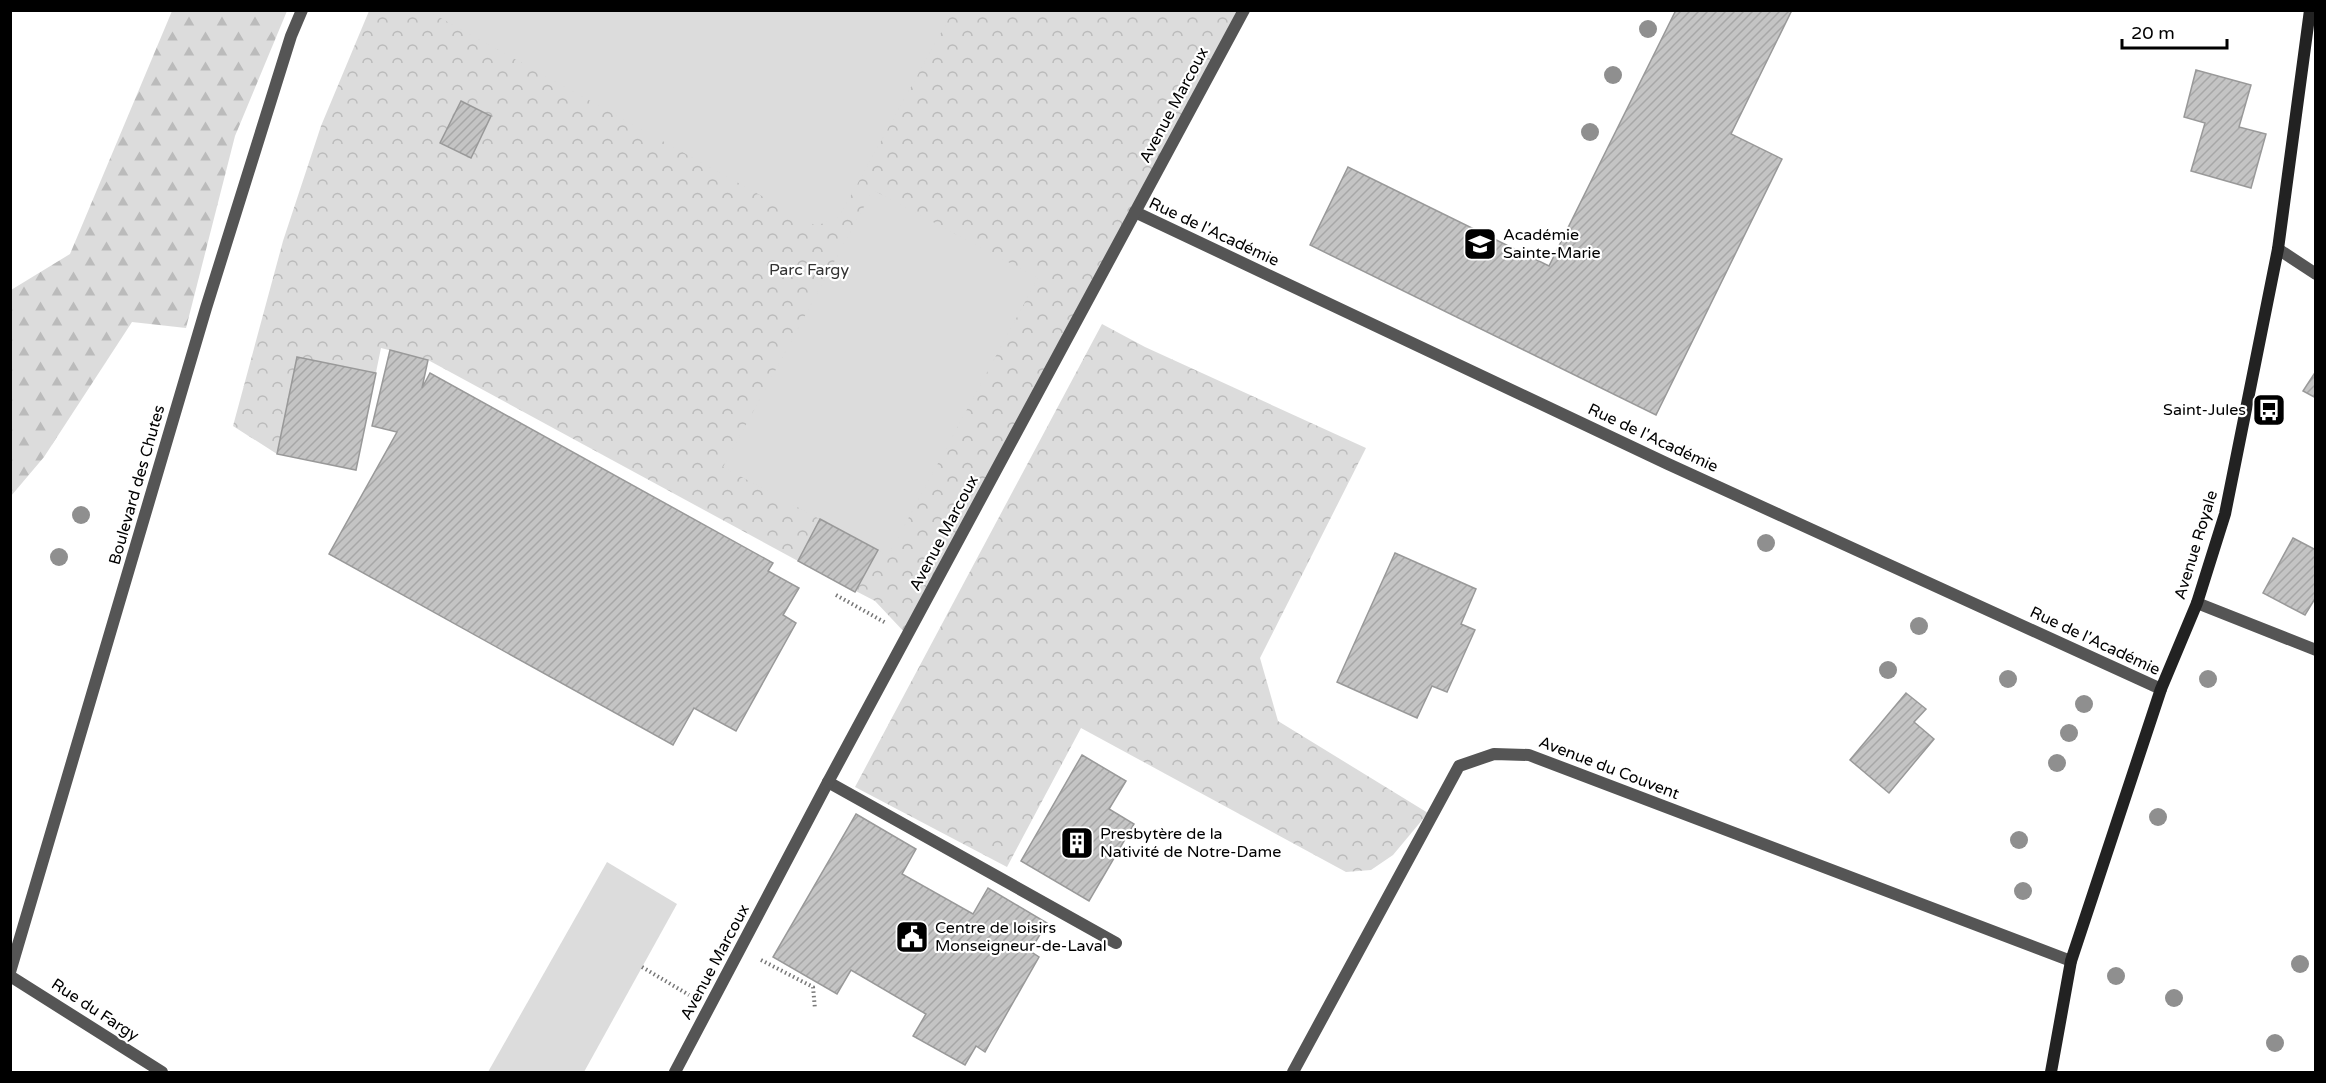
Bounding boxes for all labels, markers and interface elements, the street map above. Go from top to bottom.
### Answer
scale bar [2122,12,2227,50]
text: 20 m [2131,22,2175,44]
street label: Avenue Marcoux [1135,44,1213,166]
street label: Rue de l'Académie [1146,193,1282,271]
place label: Académie Sainte-Marie [1503,225,1601,263]
school or university icon: Académie Sainte-Marie [1462,226,1498,262]
park label: Parc Fargy [769,260,849,280]
bus stop icon: Saint-Jules [2251,392,2287,428]
street label: Rue de l'Académie [1585,399,1721,477]
place label: Saint-Jules [2163,400,2246,420]
street label: Boulevard des Chutes [105,403,169,567]
street label: Avenue Marcoux [905,472,983,594]
street label: Avenue Royale [2170,488,2222,602]
street label: Rue de l'Académie [2027,602,2163,680]
street label: Avenue du Couvent [1536,732,1682,804]
place label: Presbytère de la Nativité de Notre-Dame [1100,824,1281,862]
building icon: Presbytère de la Nativité de Notre-Dame [1059,825,1095,861]
street label: Avenue Marcoux [676,901,754,1023]
place label: Centre de loisirs Monseigneur-de-Laval [935,918,1107,956]
public building icon: Centre de loisirs Monseigneur-de-Laval [894,919,930,955]
street label: Rue du Fargy [47,974,143,1046]

